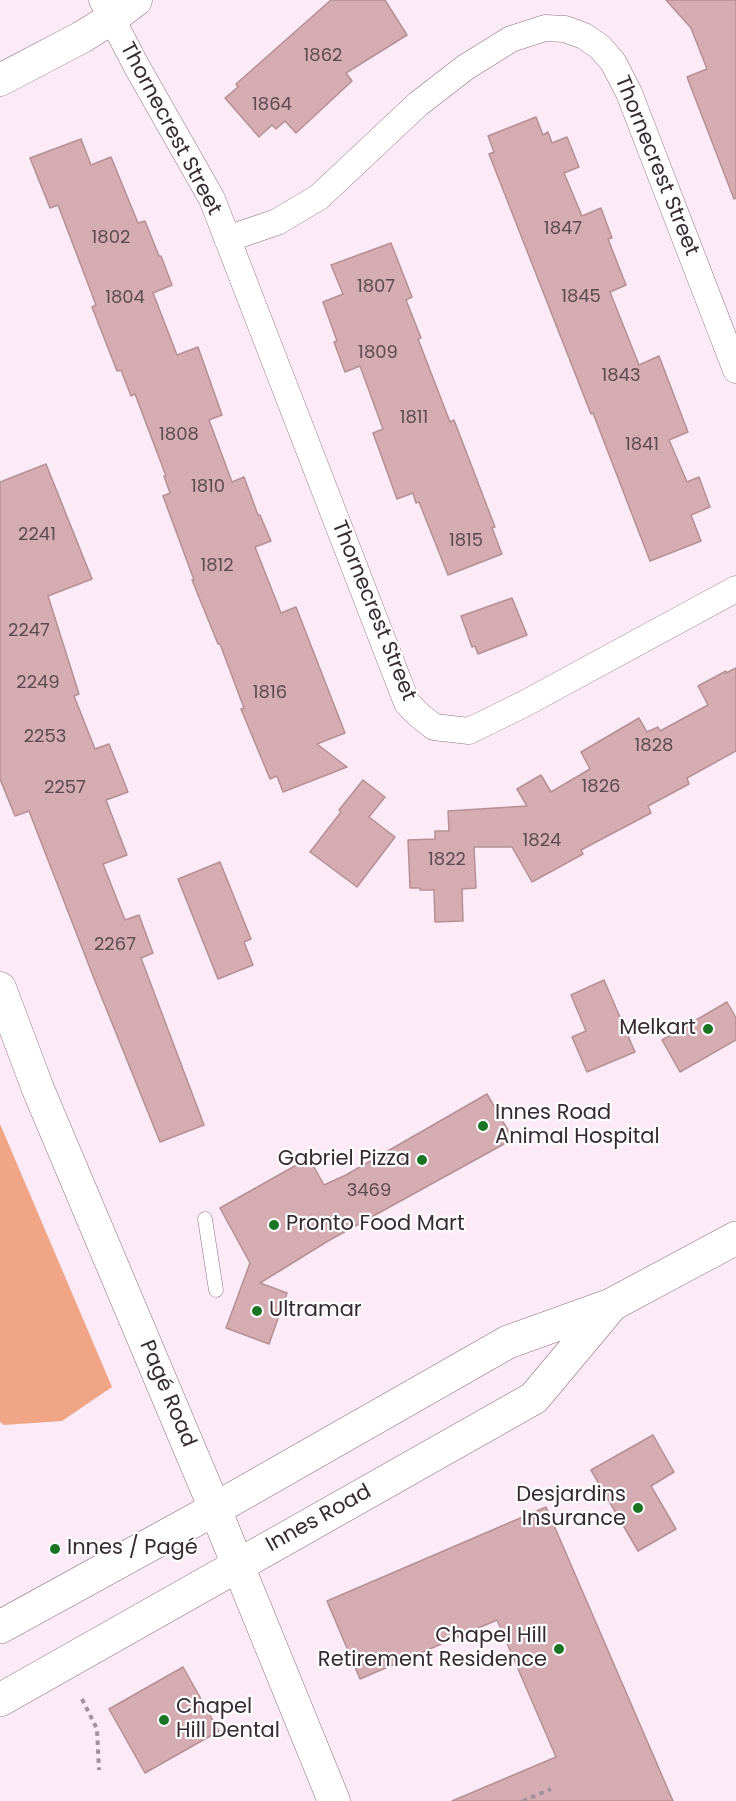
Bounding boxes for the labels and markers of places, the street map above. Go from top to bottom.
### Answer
place label: Melkart [619,1016,696,1042]
marker: Melkart [701,1022,715,1036]
place label: Innes Road Animal Hospital [495,1101,660,1151]
marker: Innes Road Animal Hospital [476,1119,490,1133]
place label: Gabriel Pizza [278,1147,410,1173]
marker: Gabriel Pizza [415,1153,429,1167]
place label: Pronto Food Mart [286,1212,465,1238]
marker: Pronto Food Mart [267,1218,281,1232]
place label: Ultramar [269,1298,362,1324]
marker: Ultramar [250,1304,264,1318]
place label: Desjardins Insurance [516,1483,626,1533]
marker: Desjardins Insurance [631,1501,645,1515]
place label: Innes / Pagé [67,1536,198,1562]
marker: Innes / Pagé [48,1542,62,1556]
place label: Chapel Hill Retirement Residence [318,1624,547,1674]
marker: Chapel Hill Retirement Residence [552,1642,566,1656]
place label: Chapel Hill Dental [176,1695,280,1745]
marker: Chapel Hill Dental [157,1713,171,1727]

